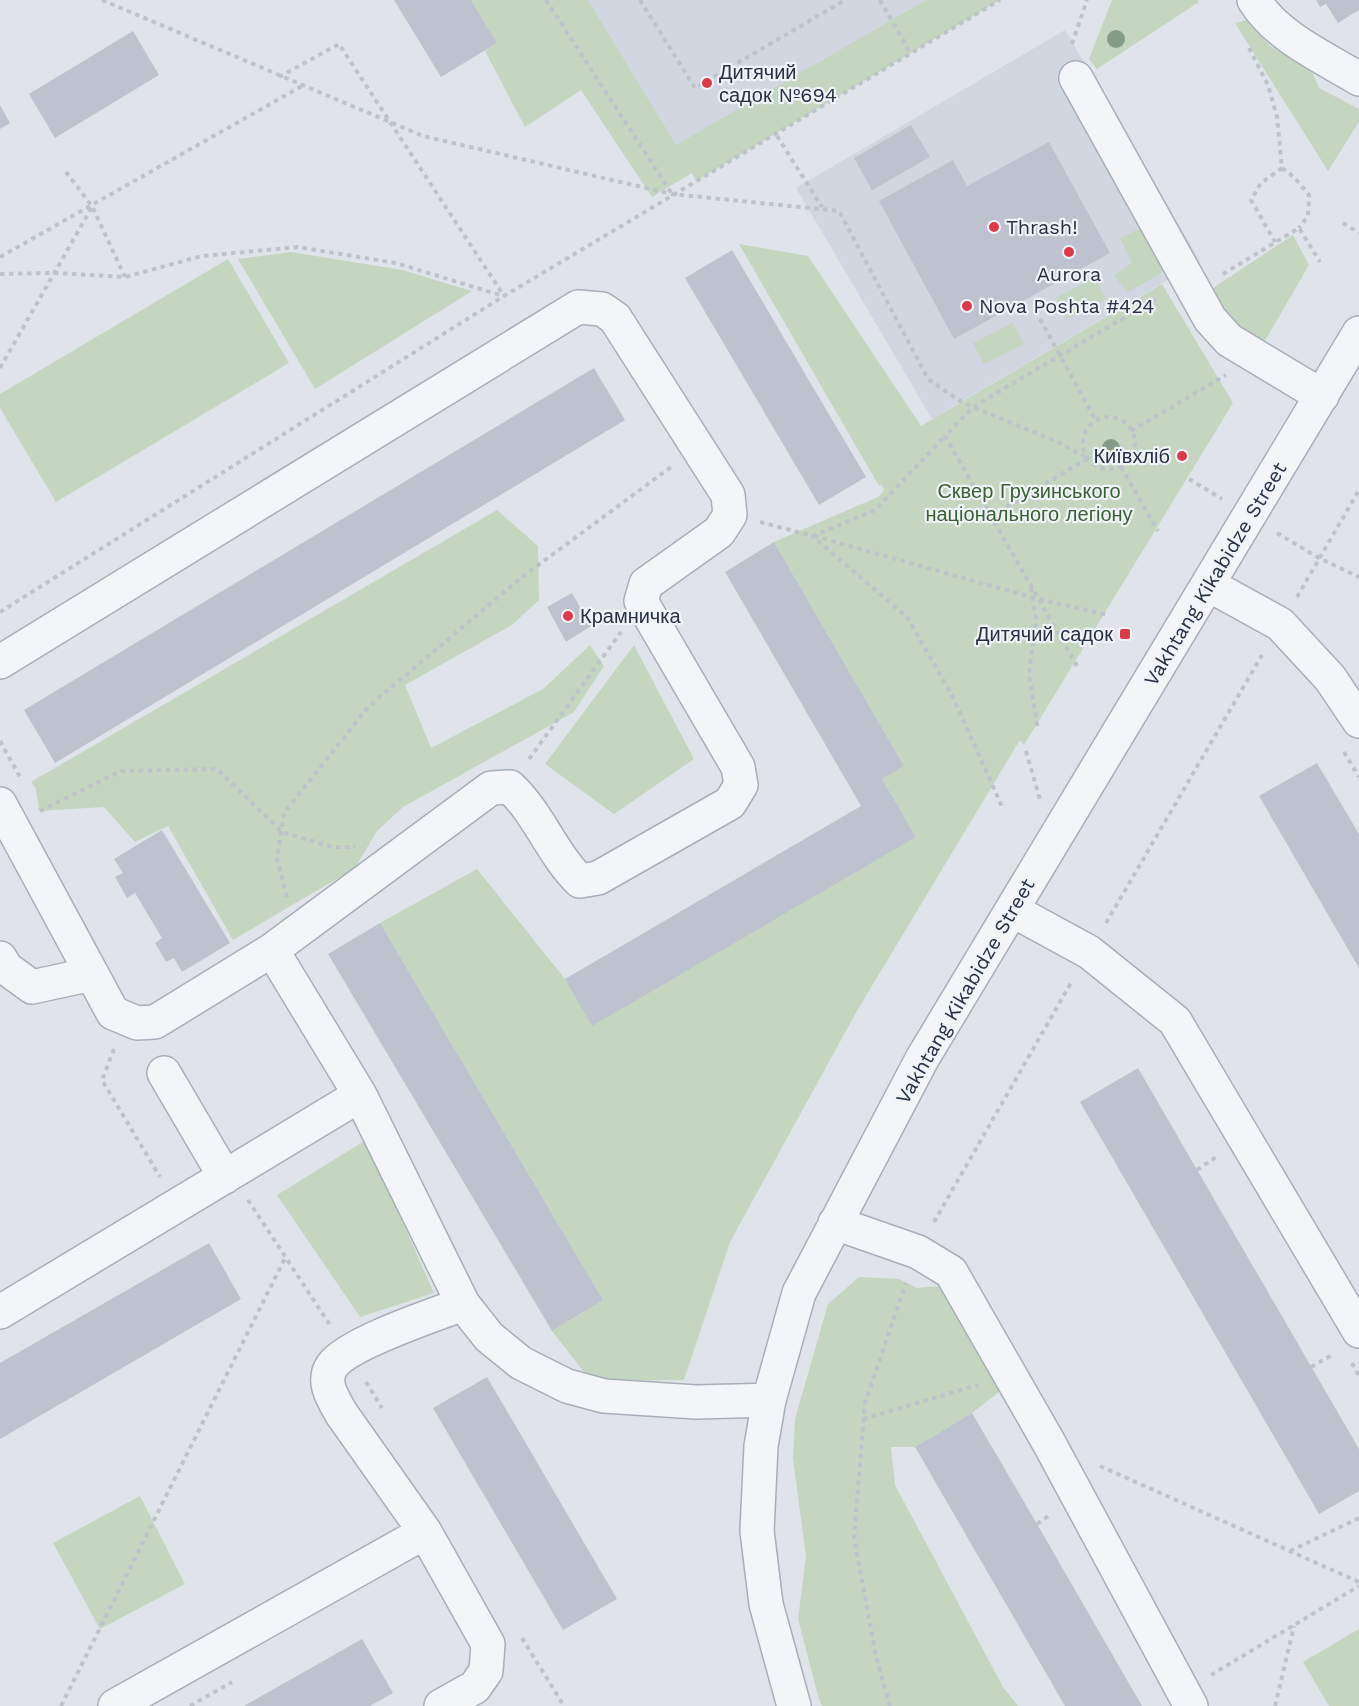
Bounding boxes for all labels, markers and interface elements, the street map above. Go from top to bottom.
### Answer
place label: Дитячий садок №694 [719,60,837,107]
marker: Дитячий садок №694 [700,76,714,90]
place label: Thrash! [1006,215,1078,239]
marker: Thrash! [987,220,1001,234]
marker: Aurora [1062,245,1076,259]
place label: Aurora [1037,262,1101,286]
place label: Nova Poshta #424 [979,294,1154,318]
marker: Nova Poshta #424 [960,299,974,313]
place label: Київхліб [1093,444,1170,468]
marker: Київхліб [1175,449,1189,463]
street label: Vakhtang Kikabidze Street [1139,457,1292,690]
park label: Сквер Грузинського національного легіону [925,479,1133,526]
place label: Крамничка [580,604,681,628]
marker: Крамничка [561,609,575,623]
place label: Дитячий садок [976,622,1113,646]
marker: Дитячий садок [1118,627,1132,641]
street label: Vakhtang Kikabidze Street [890,873,1040,1108]

